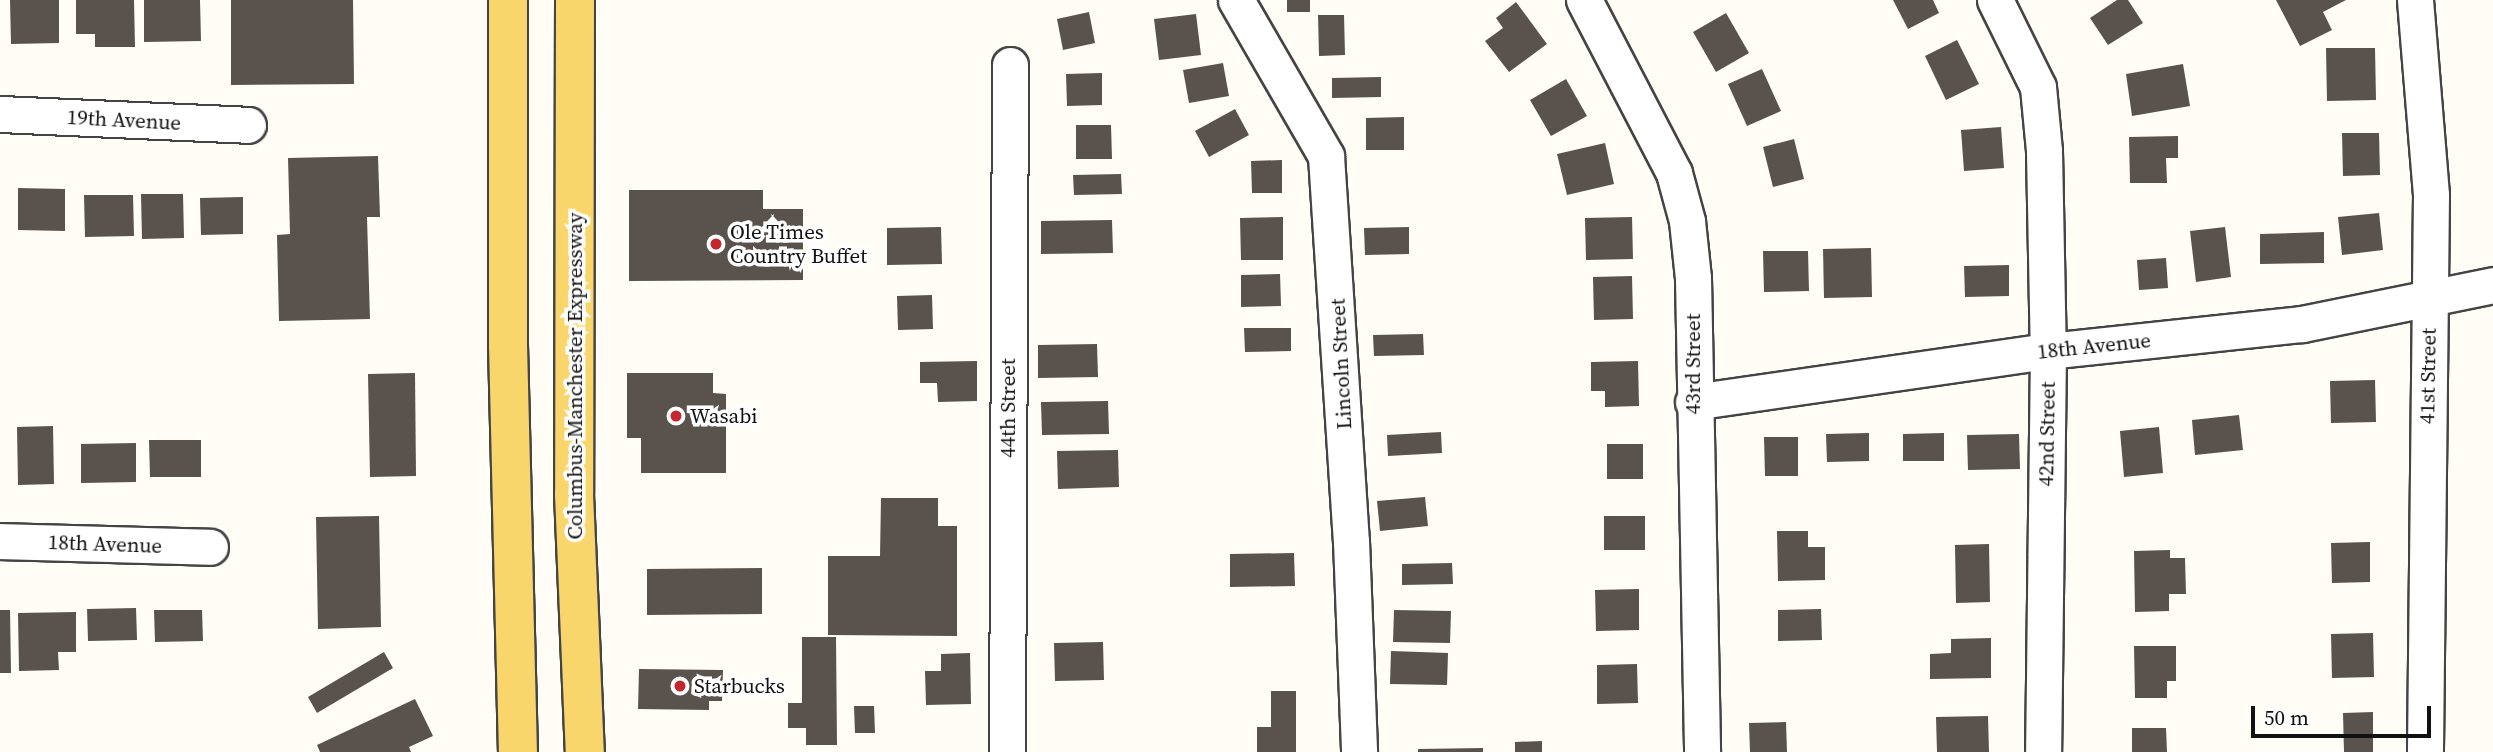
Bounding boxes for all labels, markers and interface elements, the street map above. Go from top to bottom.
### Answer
street label: 19th Avenue [66,104,182,136]
street label: Columbus-Manchester Expressway [562,212,588,540]
place label: Ole Times Country Buffet [730,219,867,269]
marker: Ole Times Country Buffet [708,236,724,252]
street label: Lincoln Street [1325,298,1357,430]
street label: 43rd Street [1680,314,1706,414]
street label: 18th Avenue [2036,327,2152,365]
street label: 41st Street [2415,328,2441,424]
street label: 44th Street [995,358,1021,458]
street label: 42nd Street [2033,381,2061,487]
place label: Wasabi [690,403,758,429]
marker: Wasabi [668,408,684,424]
street label: 18th Avenue [47,529,163,559]
place label: Starbucks [694,673,785,699]
marker: Starbucks [672,678,688,694]
scale bar [2255,692,2435,736]
text: 50 m [2264,703,2309,732]

